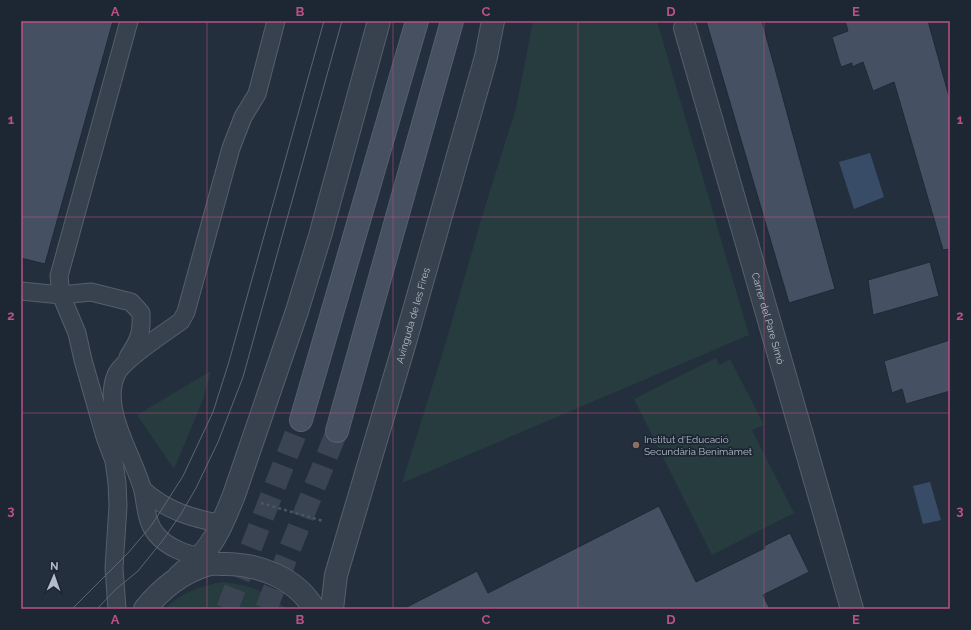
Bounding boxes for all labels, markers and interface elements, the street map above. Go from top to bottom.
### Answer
text: A [111,4,120,19]
text: B [296,4,305,19]
text: C [482,4,491,19]
text: D [666,4,676,19]
text: E [852,4,860,19]
text: 1 [8,112,15,127]
text: 1 [957,112,964,127]
street label: Avinguda de les Fires [394,266,431,364]
street label: Carrer del Pare Simó [750,271,787,365]
text: 2 [7,308,15,323]
text: 2 [956,308,964,323]
place label: Institut d'Educació Secundària Benimàmet [644,434,753,457]
marker: Institut d'Educació Secundària Benimàmet [631,440,641,450]
text: 3 [7,503,15,518]
text: 3 [956,503,964,518]
north arrow [34,556,74,596]
text: N [50,560,59,573]
text: A [111,612,120,627]
text: B [296,612,305,627]
text: C [482,612,491,627]
text: D [666,612,676,627]
text: E [852,612,860,627]

